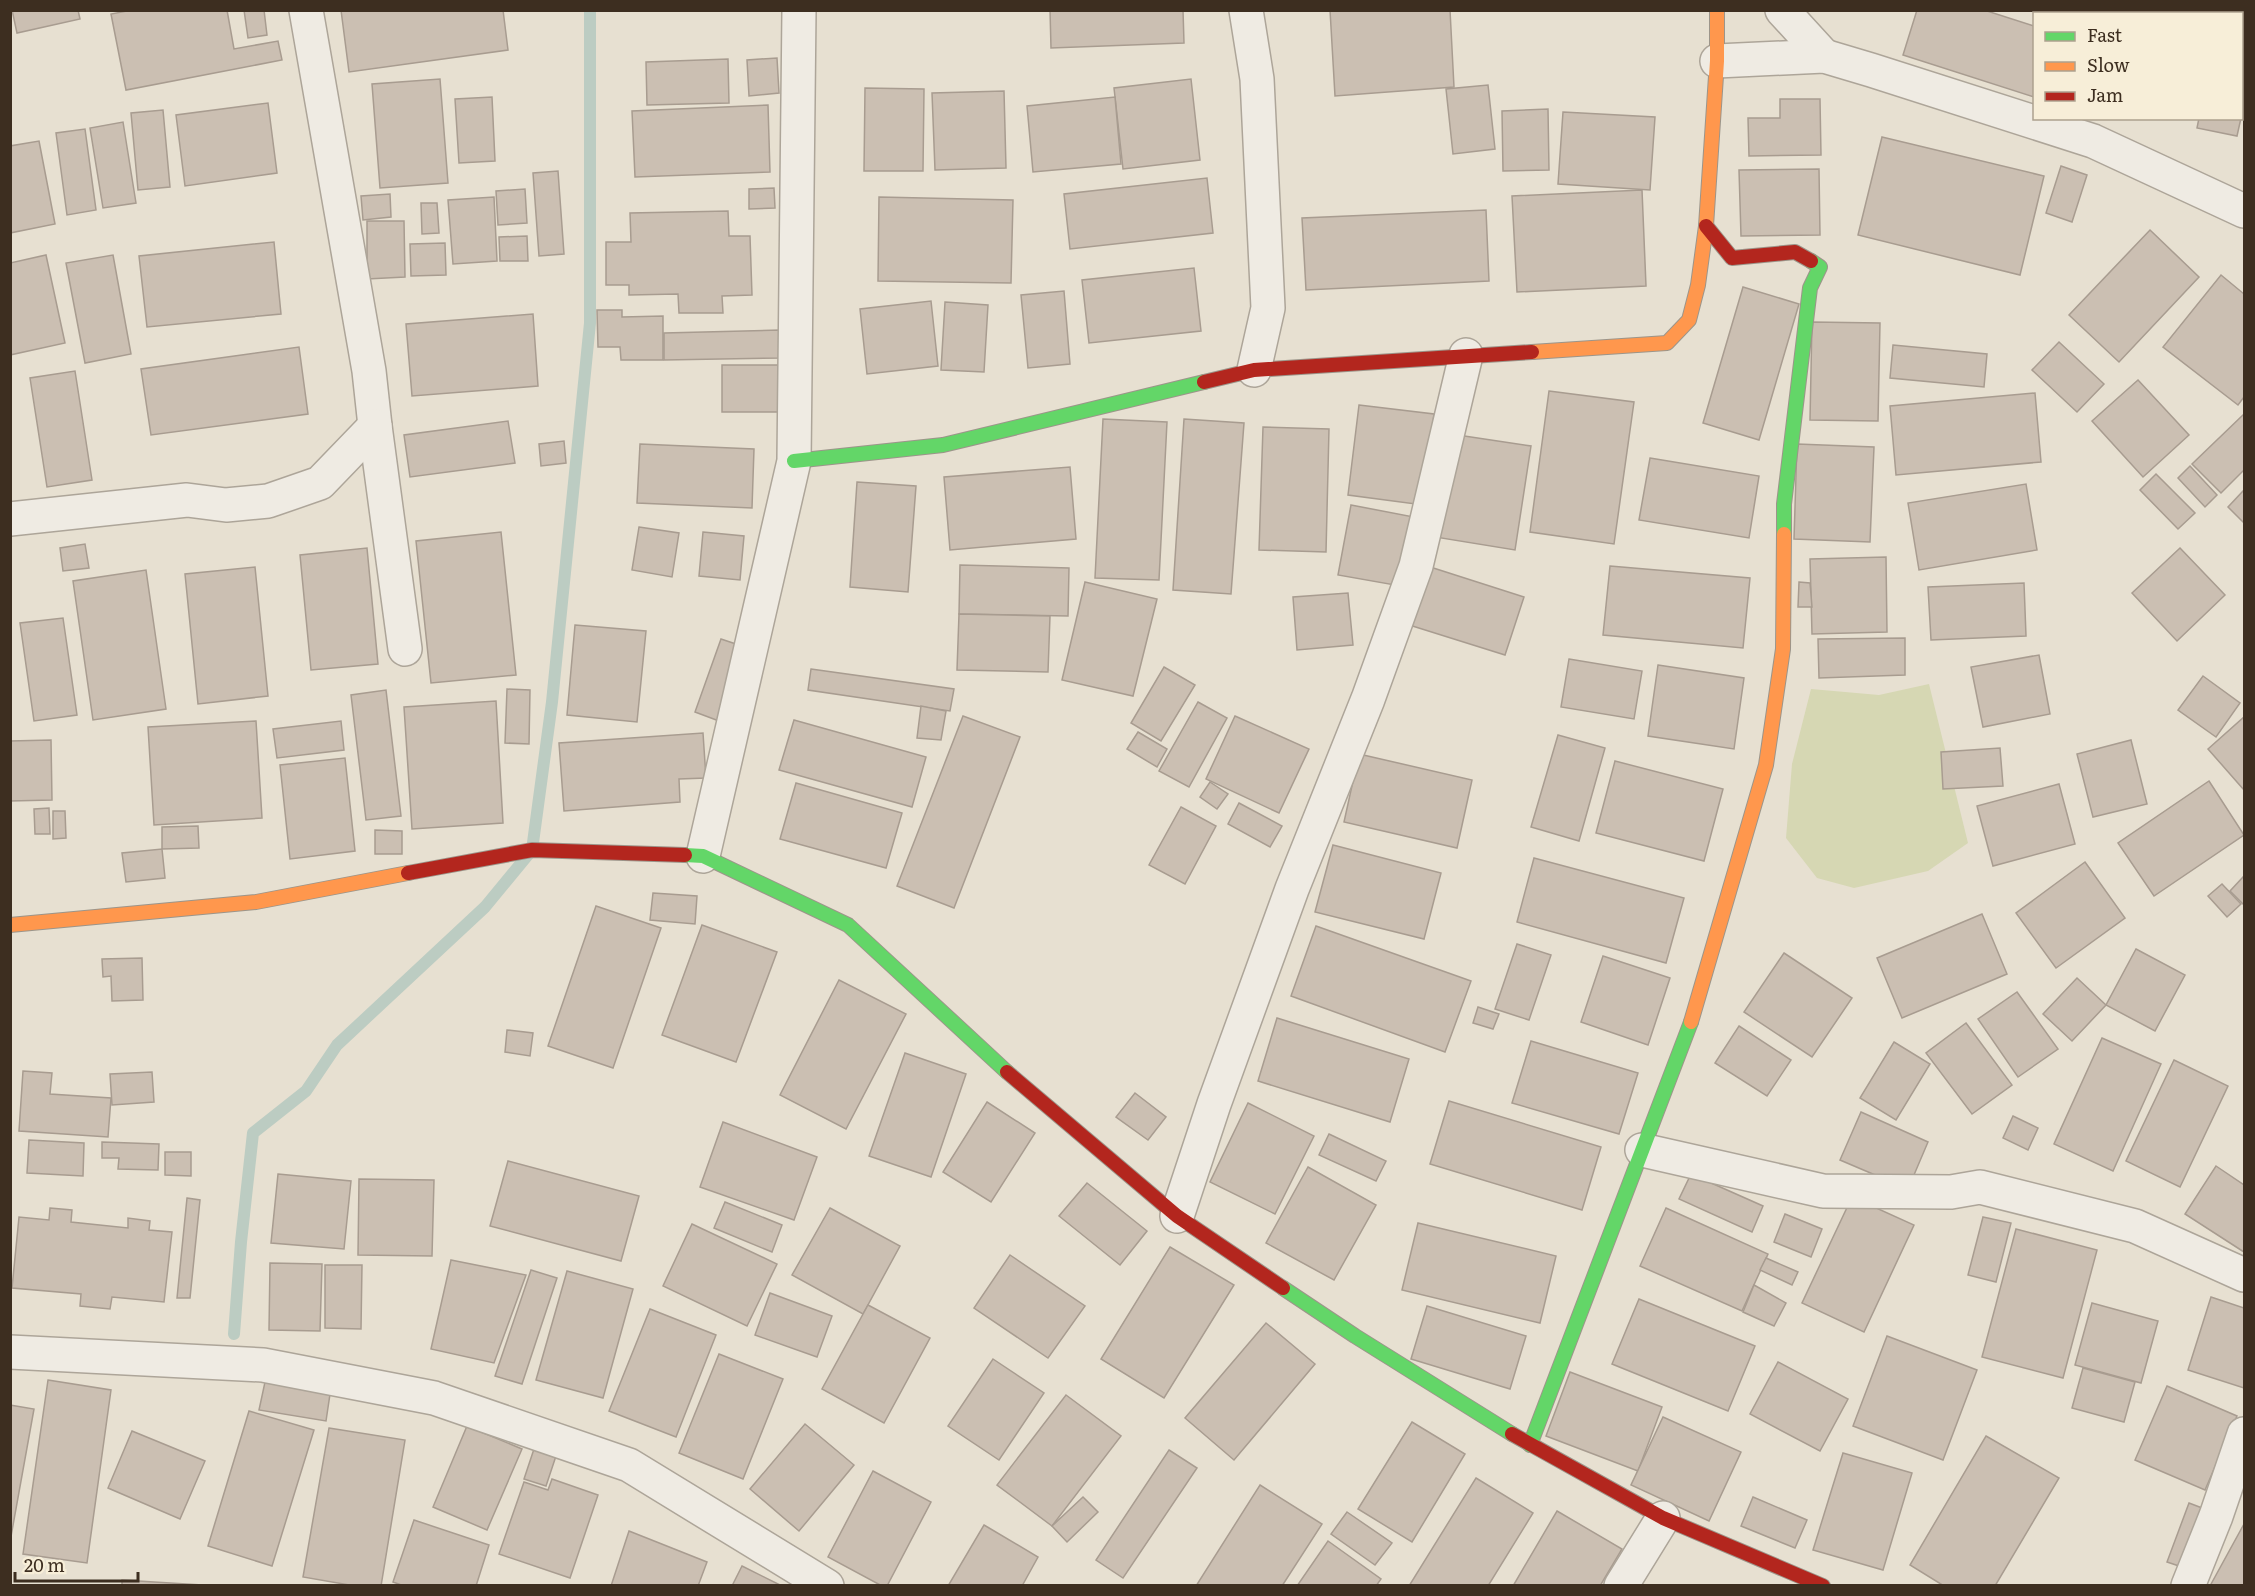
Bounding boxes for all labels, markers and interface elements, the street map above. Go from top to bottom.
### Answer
legend [2033,12,2243,120]
text: Fast [2087,21,2123,48]
text: Slow [2087,51,2130,78]
text: Jam [2087,81,2123,108]
scale bar [15,1545,138,1583]
text: 20 m [24,1551,65,1578]

